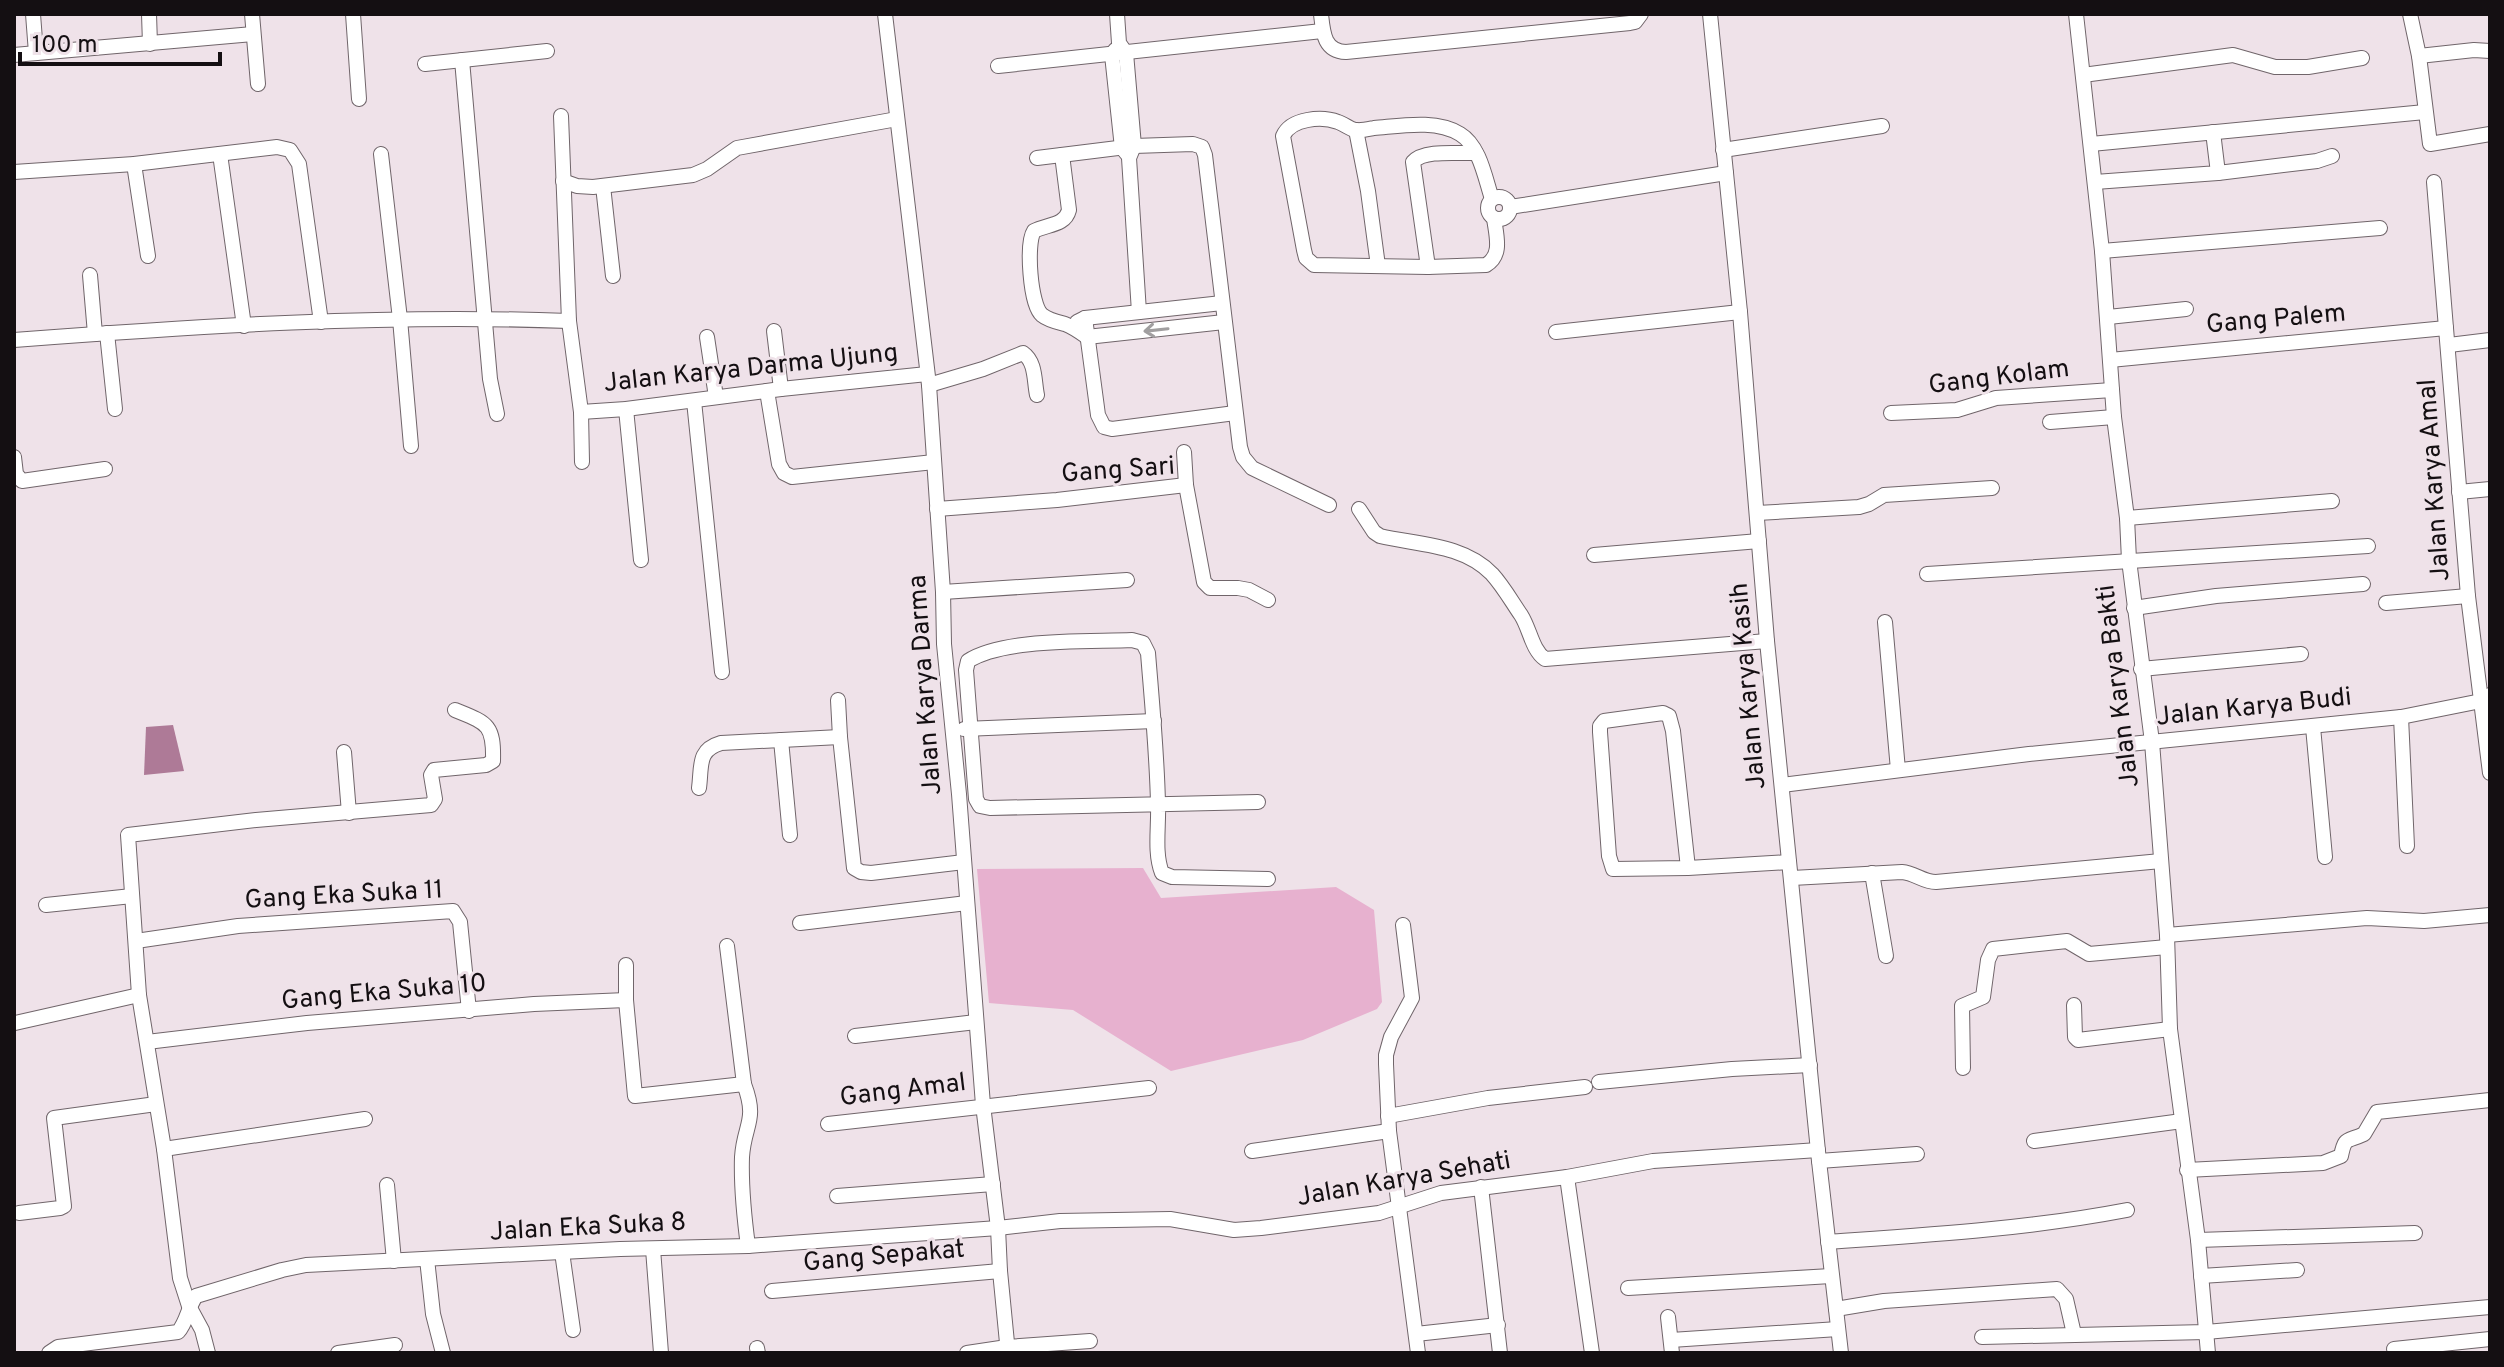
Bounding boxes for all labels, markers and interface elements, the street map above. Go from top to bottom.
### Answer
scale bar [20,16,220,66]
text: 100 m [32,31,98,61]
street label: Gang Palem [2205,297,2347,343]
one-way arrow [1143,322,1170,337]
street label: Jalan Karya Darma Ujung [602,337,900,401]
street label: Gang Kolam [1927,353,2071,403]
street label: Jalan Karya Amal [2411,378,2459,582]
street label: Gang Sari [1060,451,1176,491]
street label: Jalan Karya Darma [902,574,950,796]
street label: Jalan Karya Kasih [1724,581,1774,791]
street label: Jalan Karya Bakti [2090,583,2148,789]
street label: Jalan Karya Budi [2155,681,2353,735]
street label: Gang Eka Suka 11 [244,874,444,918]
street label: Gang Eka Suka 10 [280,968,488,1018]
street label: Gang Amal [838,1067,968,1115]
street label: Jalan Karya Sehati [1294,1145,1514,1215]
street label: Jalan Eka Suka 8 [489,1206,687,1250]
street label: Gang Sepakat [802,1234,966,1280]

